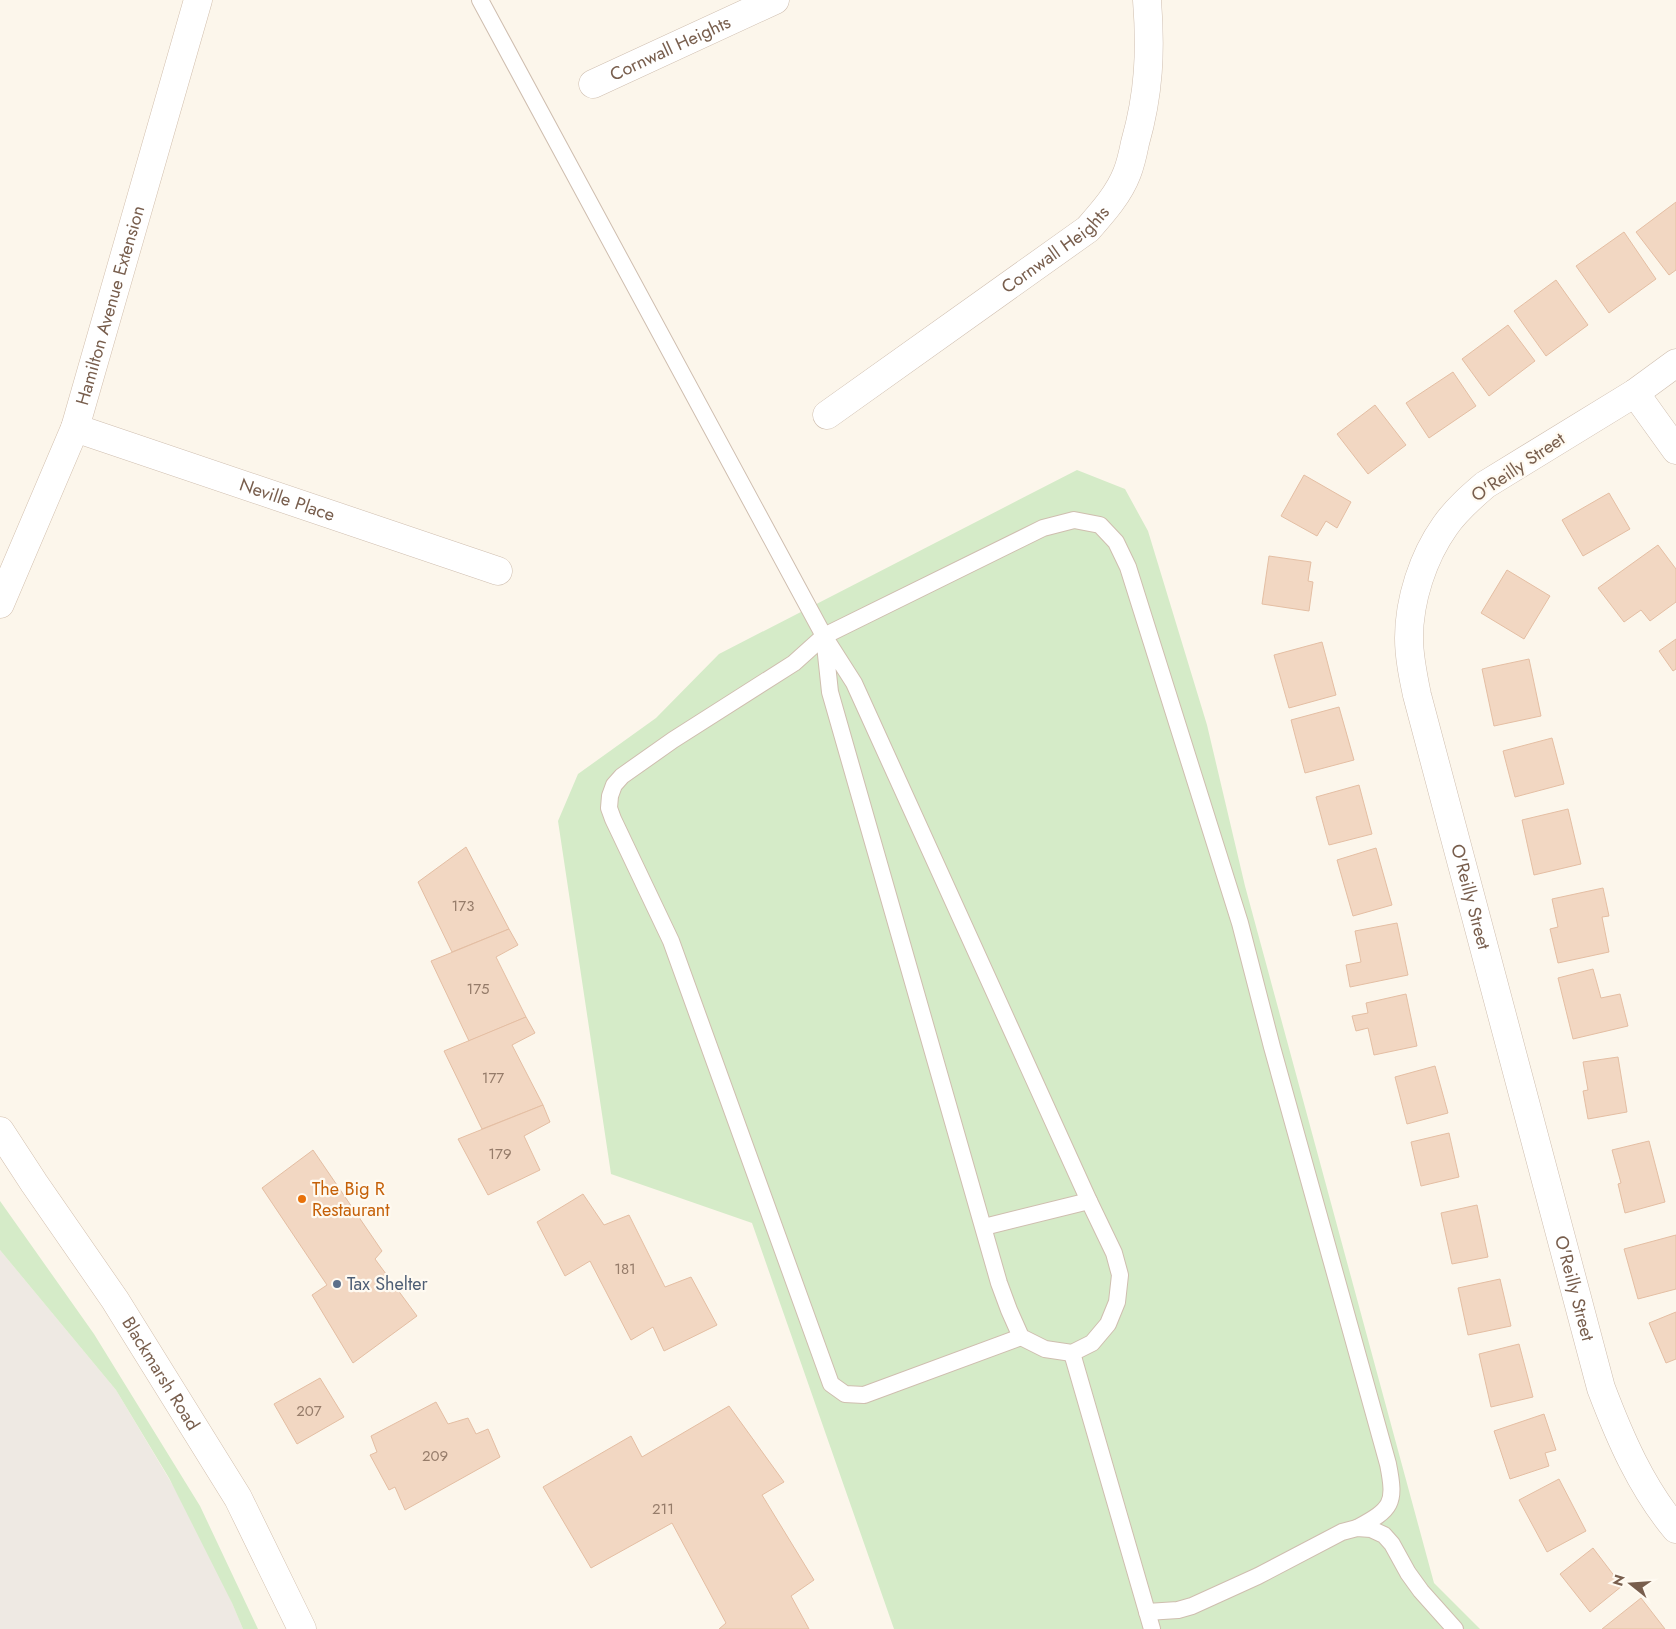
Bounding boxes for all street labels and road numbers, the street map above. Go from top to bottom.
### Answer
street label: Cornwall Heights [605,9,735,88]
street label: Cornwall Heights [996,200,1115,300]
street label: Hamilton Avenue Extension [69,202,151,408]
street label: O'Reilly Street [1466,426,1571,508]
street label: Neville Place [236,472,338,528]
street label: O'Reilly Street [1444,841,1497,953]
street label: O'Reilly Street [1548,1233,1601,1344]
street label: Blackmarsh Road [116,1312,206,1435]

